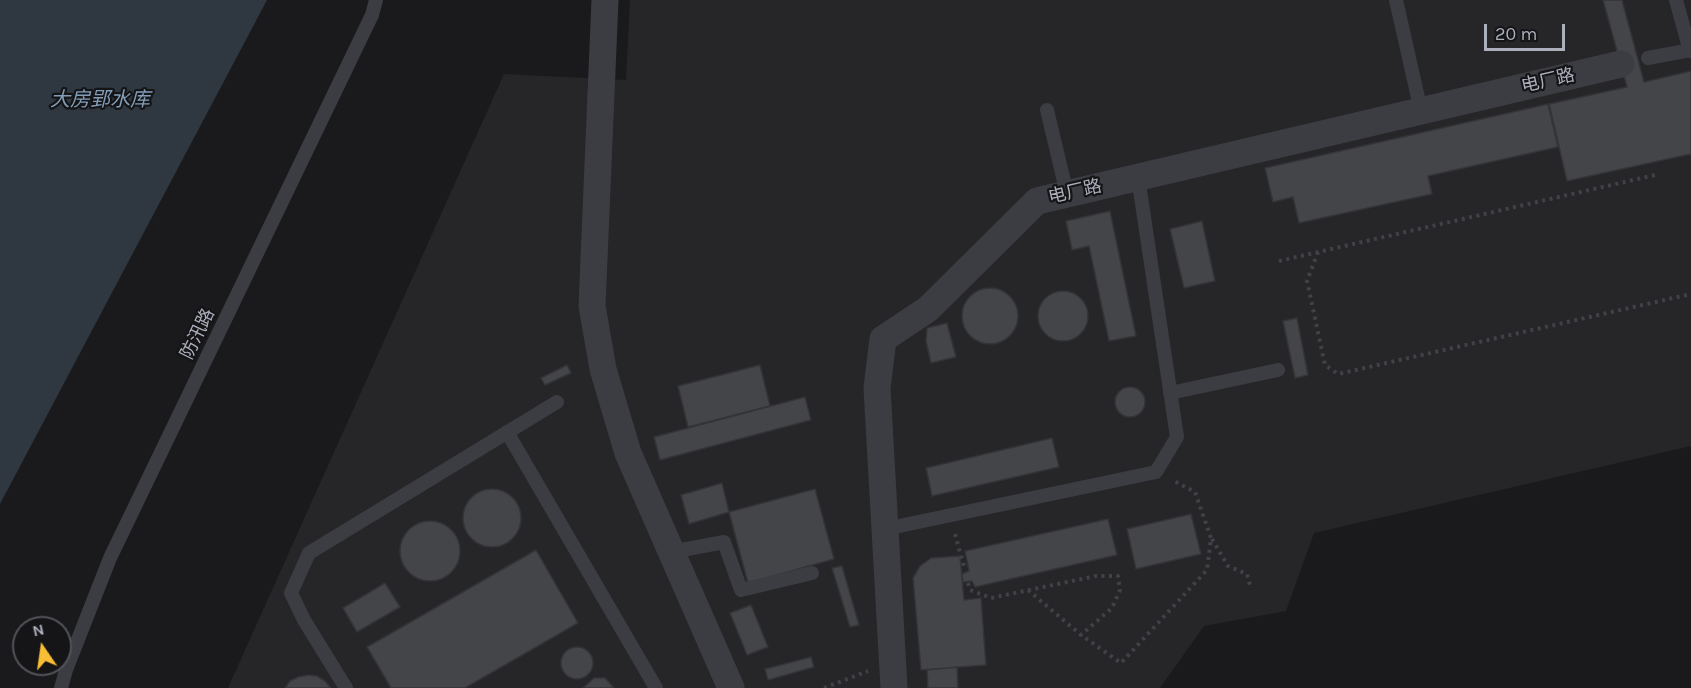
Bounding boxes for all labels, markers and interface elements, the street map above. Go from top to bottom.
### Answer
scale bar [1487,12,1568,50]
text: 20 m [1495,23,1537,45]
street label: 电厂路 [1519,64,1577,98]
water label: 大房郢水库 [50,88,150,112]
street label: 电厂路 [1046,175,1104,209]
street label: 防汛路 [176,305,220,363]
north arrow [12,616,72,676]
text: N [31,619,46,640]

